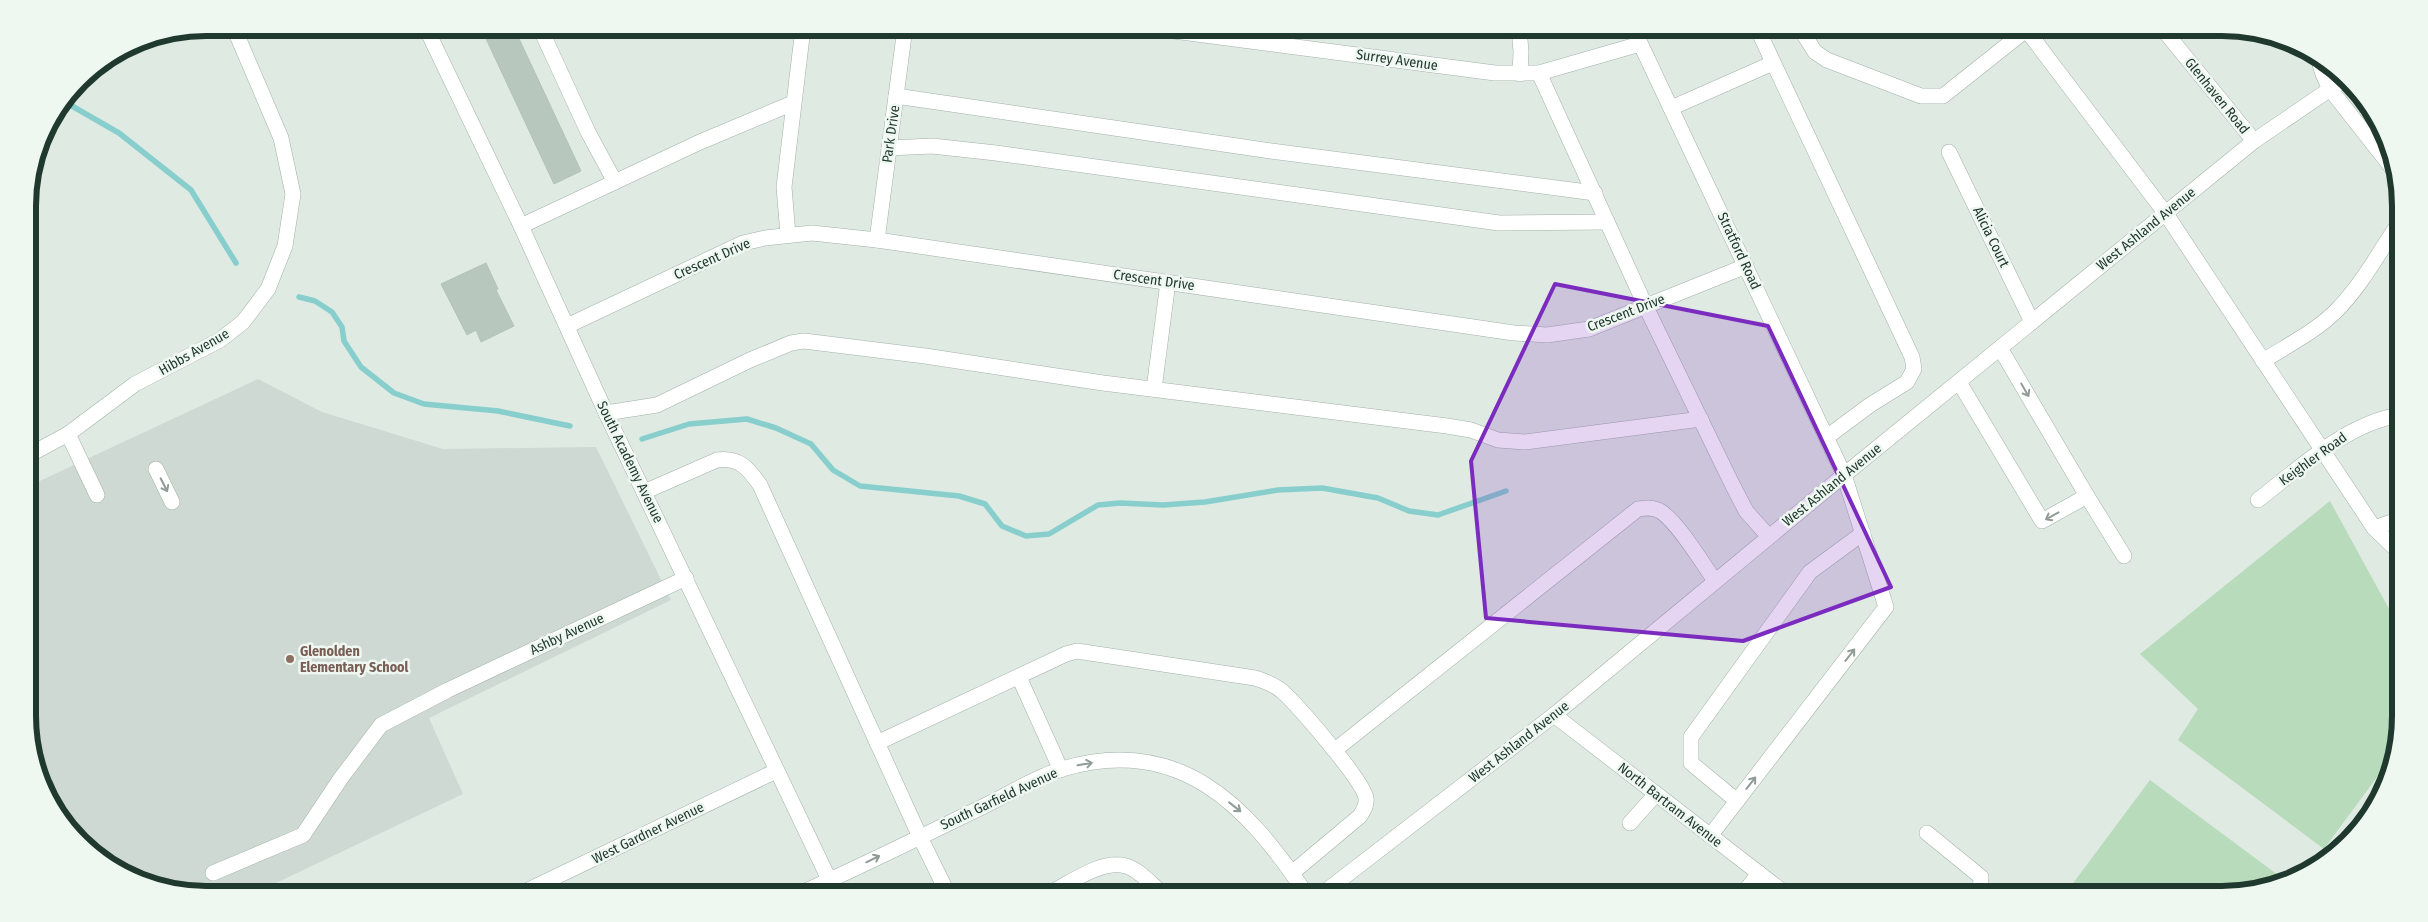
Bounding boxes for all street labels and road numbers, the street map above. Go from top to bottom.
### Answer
street label: Surrey Avenue [1355,46,1439,74]
street label: Glenhaven Road [2181,55,2253,137]
street label: Park Drive [879,104,903,164]
street label: West Ashland Avenue [2093,184,2199,274]
street label: Alicia Court [1969,204,2013,270]
street label: Stratford Road [1714,210,1764,292]
street label: Crescent Drive [671,235,753,283]
street label: Crescent Drive [1112,266,1196,294]
street label: Crescent Drive [1585,290,1667,336]
street label: Hibbs Avenue [156,325,232,379]
street label: South Academy Avenue [593,398,667,526]
street label: Keighler Road [2276,429,2350,489]
street label: West Ashland Avenue [1779,440,1885,530]
street label: Ashby Avenue [527,609,607,659]
street label: West Ashland Avenue [1465,698,1573,786]
street label: North Bartram Avenue [1615,759,1725,851]
street label: South Garfield Avenue [938,764,1060,834]
street label: West Gardner Avenue [589,798,707,867]

